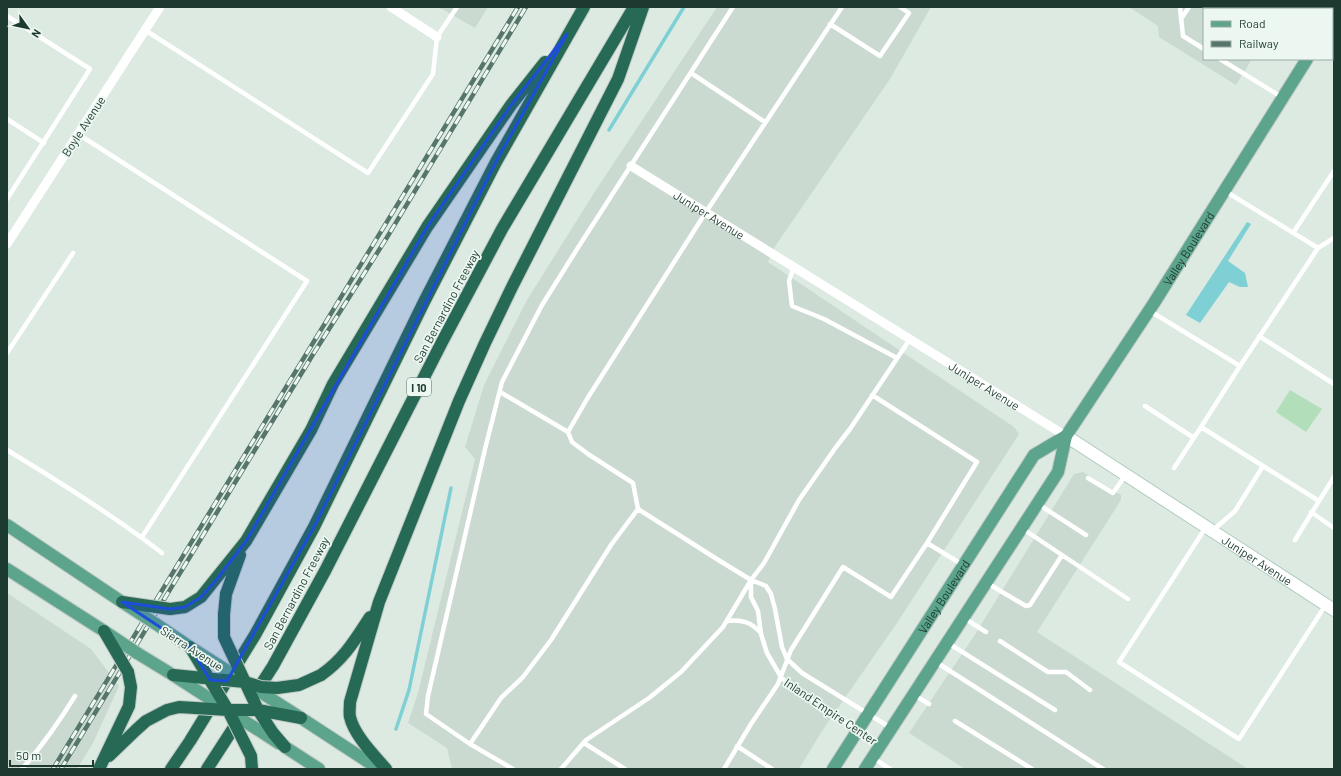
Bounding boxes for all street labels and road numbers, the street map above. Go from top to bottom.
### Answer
street label: Boyle Avenue [58,93,108,159]
street label: Juniper Avenue [671,187,747,242]
street label: Valley Boulevard [1160,209,1217,288]
street label: San Bernardino Freeway [410,247,482,365]
street label: Juniper Avenue [946,358,1022,413]
road number: I 10 [407,378,431,396]
street label: Juniper Avenue [1220,532,1295,588]
street label: San Bernardino Freeway [260,534,332,652]
street label: Valley Boulevard [915,557,972,636]
street label: Sierra Avenue [158,623,226,673]
street label: Inland Empire Center [782,675,881,748]

